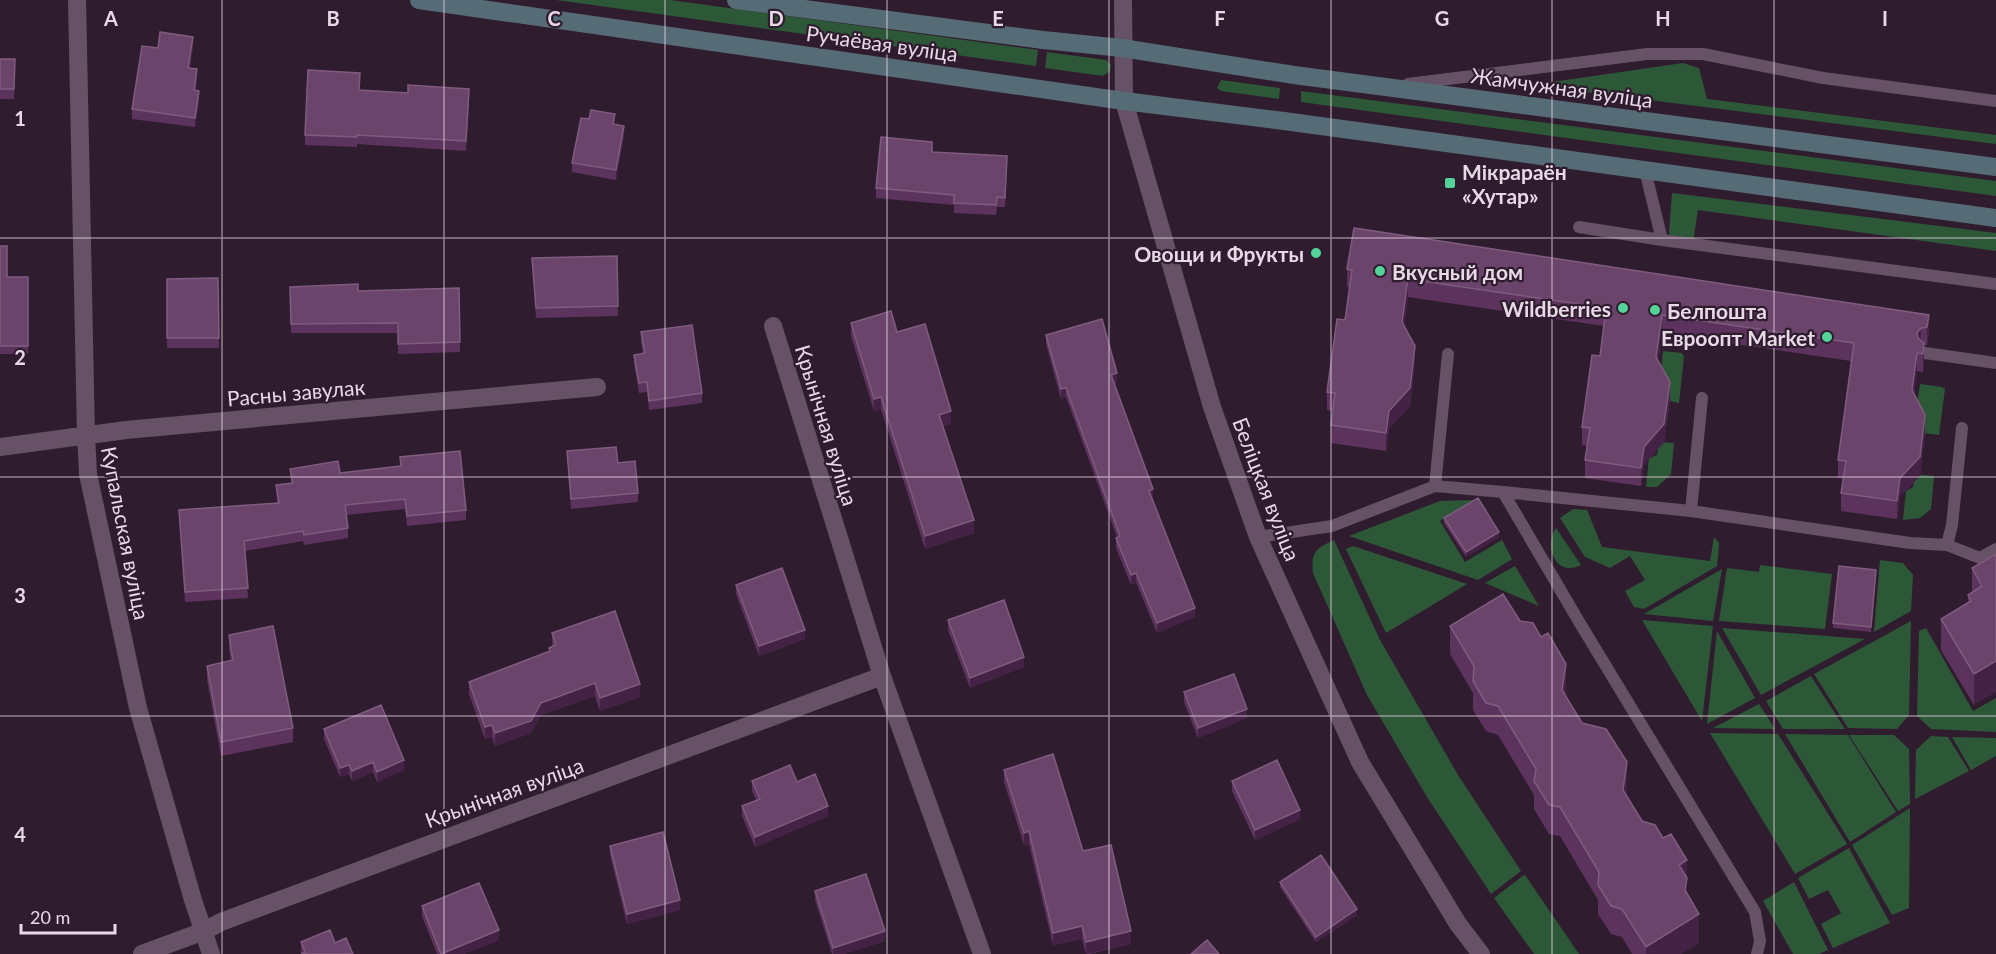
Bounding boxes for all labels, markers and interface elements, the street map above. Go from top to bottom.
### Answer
text: A [103,6,118,30]
text: B [326,6,340,30]
text: C [547,6,561,30]
text: D [768,6,784,30]
text: E [992,6,1004,30]
text: F [1214,6,1226,30]
text: G [1435,6,1449,30]
text: H [1655,6,1671,30]
text: I [1882,6,1888,30]
street label: Ручаёвая вуліца [805,20,959,66]
street label: Жамчужная вуліца [1469,62,1655,112]
text: 1 [14,106,26,130]
place label: Мікрараён «Хутар» [1462,159,1567,208]
marker: Мікрараён «Хутар» [1443,176,1457,190]
place label: Овощи и Фрукты [1134,241,1304,266]
marker: Овощи и Фрукты [1309,246,1323,260]
place label: Вкусный дом [1392,259,1523,284]
marker: Вкусный дом [1373,264,1387,278]
place label: Wildberries [1502,296,1611,321]
place label: Белпошта [1667,298,1767,323]
marker: Wildberries [1616,301,1630,315]
marker: Белпошта [1648,303,1662,317]
place label: Евроопт Market [1661,325,1815,350]
marker: Евроопт Market [1820,330,1834,344]
street label: Крынічная вуліца [791,342,863,508]
text: 2 [14,345,26,369]
street label: Расны завулак [226,373,366,410]
street label: Беліцкая вуліца [1228,414,1306,564]
street label: Купальская вуліца [97,444,155,622]
text: 3 [14,583,26,607]
street label: Крынічная вуліца [421,752,587,832]
text: 4 [14,822,26,846]
scale bar [21,897,116,935]
text: 20 m [30,906,70,928]

